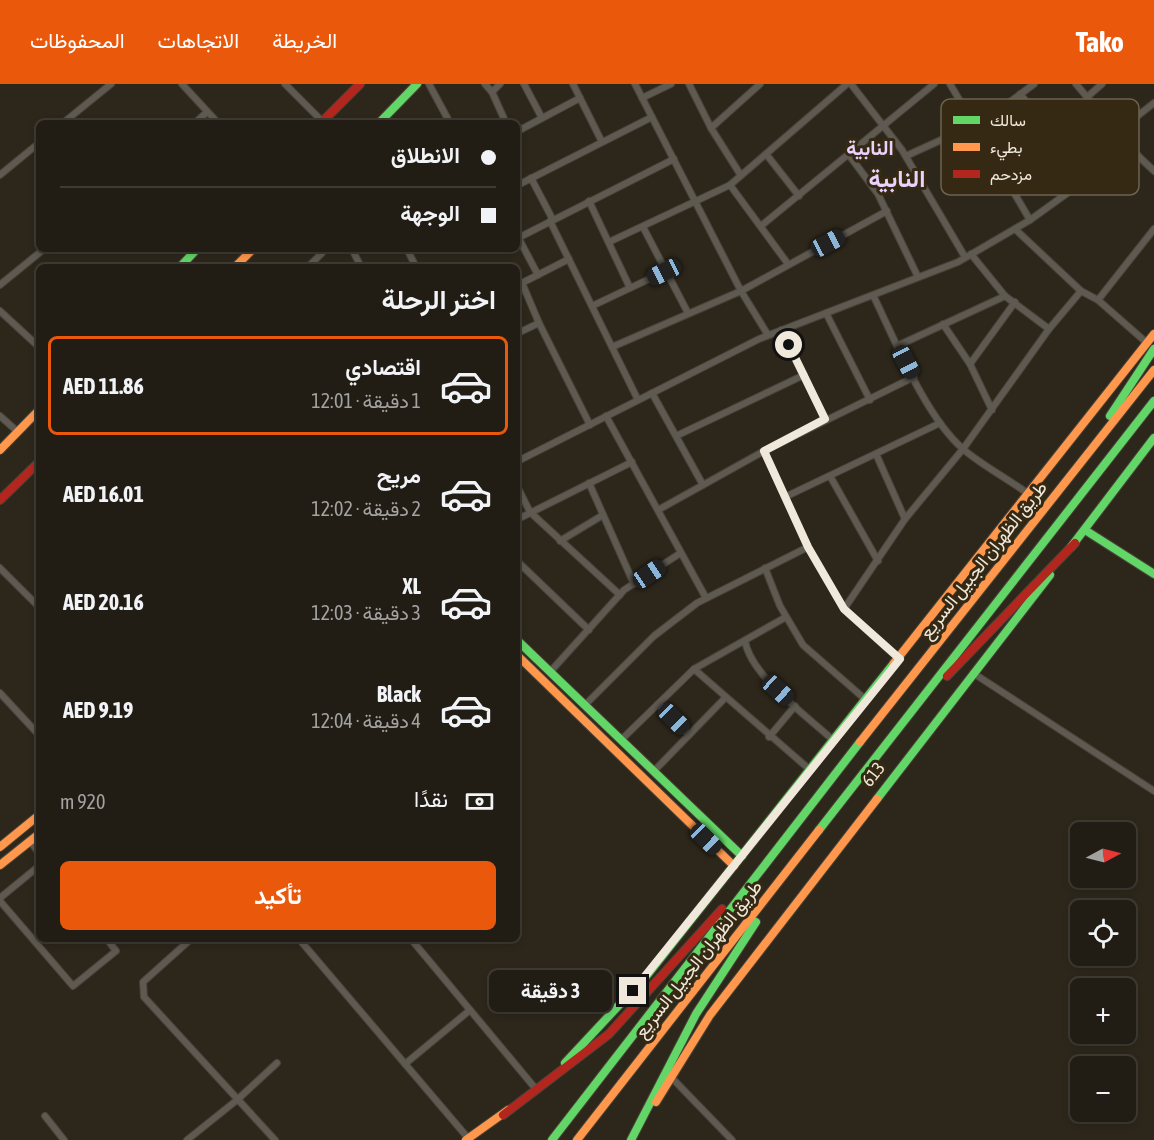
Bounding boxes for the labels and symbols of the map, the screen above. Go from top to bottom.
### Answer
legend [941,99,1139,195]
text: سالك [990,111,1026,129]
district label: النابية [846,136,894,160]
text: بطيء [990,138,1022,161]
district label: النابية [869,165,925,193]
text: مزدحم [990,165,1032,185]
car [808,227,848,259]
car [644,256,684,288]
route start [775,331,802,358]
car [890,342,922,382]
street label: طريق الظهران الجبيل السريع [915,477,1053,644]
car [629,556,669,592]
car [759,671,797,709]
car [655,700,693,738]
street label: 613 [857,758,889,790]
car [687,820,725,858]
north arrow [1070,822,1136,888]
street label: طريق الظهران الجبيل السريع [630,876,768,1043]
callout: 3 دقيقة [489,970,612,1012]
route end [619,977,646,1004]

